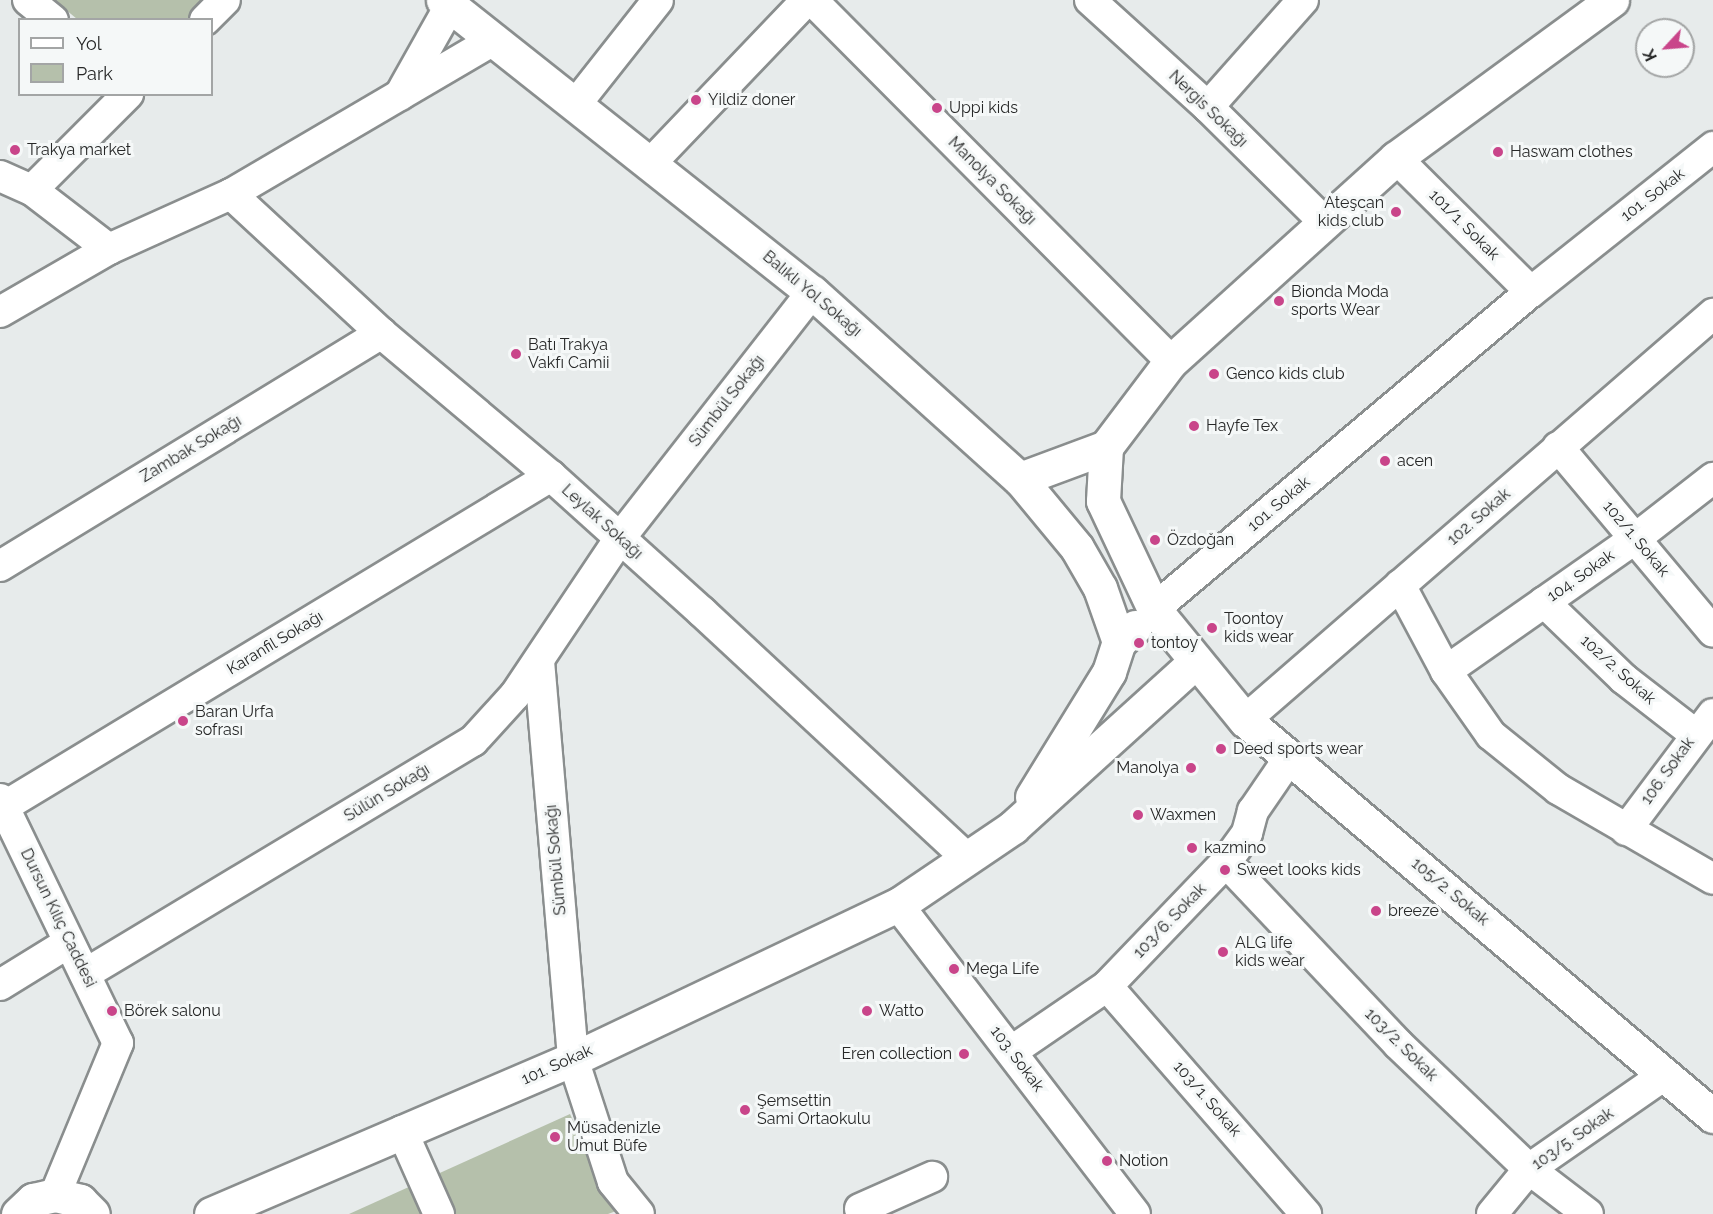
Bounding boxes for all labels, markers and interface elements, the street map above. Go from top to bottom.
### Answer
legend [18,18,213,96]
north arrow [1635,18,1695,78]
text: Yol [76,33,102,54]
text: K [1639,46,1661,64]
text: Park [76,63,113,84]
street label: Nergis Sokağı [1165,67,1251,151]
place label: Yildiz doner [708,90,795,110]
marker: Yildiz doner [689,93,703,107]
place label: Uppi kids [949,98,1018,118]
marker: Uppi kids [930,101,944,115]
street label: Manolya Sokağı [944,133,1040,229]
place label: Trakya market [27,140,131,160]
place label: Haswam clothes [1510,142,1633,162]
marker: Trakya market [8,143,22,157]
marker: Haswam clothes [1491,145,1505,159]
street label: 101. Sokak [1617,164,1689,226]
street label: 101/1. Sokak [1425,186,1503,264]
place label: Ateşcan kids club [1318,193,1384,231]
marker: Ateşcan kids club [1389,205,1403,219]
street label: Balıklı Yol Sokağı [758,247,866,341]
place label: Bionda Moda sports Wear [1291,282,1389,320]
marker: Bionda Moda sports Wear [1272,294,1286,308]
place label: Batı Trakya Vakfı Camii [528,335,609,373]
marker: Batı Trakya Vakfı Camii [509,347,523,361]
street label: Sümbül Sokağı [685,351,769,451]
place label: Genco kids club [1226,364,1345,384]
marker: Genco kids club [1207,367,1221,381]
street label: Zambak Sokağı [137,411,245,487]
place label: Hayfe Tex [1206,416,1278,436]
marker: Hayfe Tex [1187,419,1201,433]
place label: acen [1397,451,1433,471]
marker: acen [1378,454,1392,468]
street label: 101. Sokak [1244,472,1314,536]
street label: Leylak Sokağı [558,481,646,563]
street label: 102. Sokak [1444,485,1514,549]
street label: 102/1. Sokak [1599,497,1673,581]
place label: Özdoğan [1167,530,1234,550]
marker: Özdoğan [1148,533,1162,547]
street label: 104. Sokak [1544,546,1618,606]
street label: Karanfil Sokağı [223,607,327,679]
place label: Toontoy kids wear [1224,609,1294,647]
marker: Toontoy kids wear [1205,621,1219,635]
street label: 102/2. Sokak [1576,631,1660,709]
place label: tontoy [1151,633,1198,653]
marker: tontoy [1132,636,1146,650]
place label: Baran Urfa sofrası [195,702,274,740]
marker: Baran Urfa sofrası [176,714,190,728]
street label: 106. Sokak [1637,734,1699,808]
place label: Deed sports wear [1233,739,1364,759]
marker: Deed sports wear [1214,742,1228,756]
place label: Manolya [1116,758,1179,778]
street label: Sülün Sokağı [341,760,433,826]
marker: Manolya [1184,761,1198,775]
street label: Sümbül Sokağı [542,804,570,916]
place label: Waxmen [1150,805,1216,825]
marker: Waxmen [1131,808,1145,822]
place label: kazmino [1204,838,1266,858]
marker: kazmino [1185,841,1199,855]
street label: Dursun Kılıç Caddesi [16,846,100,990]
street label: 105/2. Sokak [1407,854,1493,930]
place label: Sweet looks kids [1237,860,1361,880]
marker: Sweet looks kids [1218,863,1232,877]
street label: 103/6. Sokak [1130,880,1210,962]
place label: breeze [1388,901,1439,921]
marker: breeze [1369,904,1383,918]
place label: ALG life kids wear [1235,933,1305,971]
marker: ALG life kids wear [1216,945,1230,959]
place label: Mega Life [966,959,1039,979]
marker: Mega Life [947,962,961,976]
place label: Börek salonu [124,1001,221,1021]
place label: Watto [879,1001,924,1021]
marker: Börek salonu [105,1004,119,1018]
marker: Watto [860,1004,874,1018]
street label: 103/2. Sokak [1361,1005,1441,1085]
street label: 103. Sokak [986,1022,1048,1096]
street label: 101. Sokak [519,1041,595,1089]
place label: Eren collection [841,1044,952,1064]
marker: Eren collection [957,1047,971,1061]
street label: 103/1. Sokak [1169,1057,1245,1141]
place label: Şemsettin Sami Ortaokulu [757,1091,871,1129]
marker: Şemsettin Sami Ortaokulu [738,1103,752,1117]
street label: 103/5. Sokak [1529,1104,1617,1174]
place label: Müsadenizle Umut Büfe [567,1118,661,1156]
marker: Müsadenizle Umut Büfe [548,1130,562,1144]
place label: Notion [1119,1151,1168,1171]
marker: Notion [1100,1154,1114,1168]

